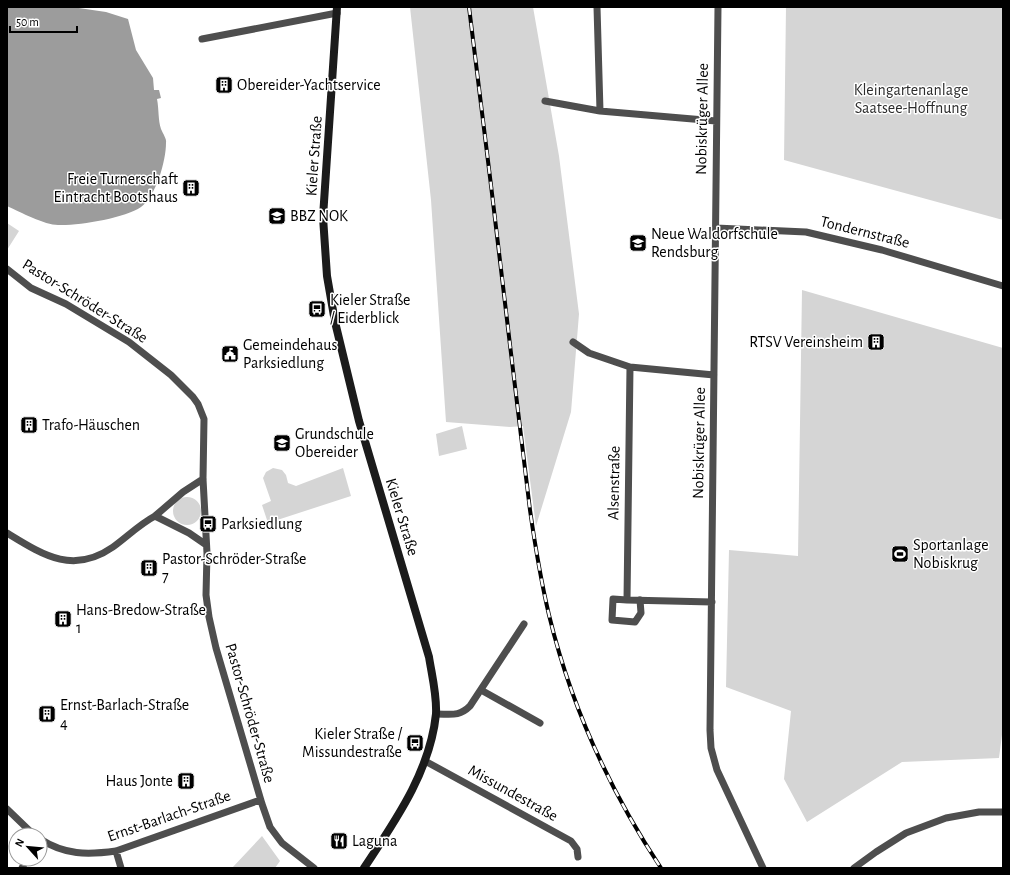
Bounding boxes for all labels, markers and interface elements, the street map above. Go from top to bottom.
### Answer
scale bar [10,8,77,34]
text: 50 m [16,16,39,28]
street label: Nobiskrüger Allee [693,63,711,175]
building icon: Obereider-Yachtservice [214,75,234,95]
place label: Obereider-Yachtservice [237,77,381,93]
park label: Kleingartenanlage Saatsee-Hoffnung [854,82,968,116]
street label: Kieler Straße [303,115,325,197]
place label: Freie Turnerschaft Eintracht Bootshaus [53,171,178,205]
building icon: Freie Turnerschaft Eintracht Bootshaus [181,178,201,198]
school or university icon: BBZ NOK [267,206,287,226]
place label: BBZ NOK [290,208,348,224]
street label: Tondernstraße [819,213,911,251]
place label: Neue Waldorfschule Rendsburg [651,226,778,260]
school or university icon: Neue Waldorfschule Rendsburg [628,233,648,253]
street label: Pastor-Schröder-Straße [20,256,150,346]
place label: Kieler Straße / Eiderblick [330,292,410,326]
bus stop icon: Kieler Straße / Eiderblick [307,299,327,319]
building icon: RTSV Vereinsheim [866,332,886,352]
place label: RTSV Vereinsheim [749,334,863,350]
place label: Gemeindehaus Parksiedlung [243,337,337,371]
public building icon: Gemeindehaus Parksiedlung [220,344,240,364]
street label: Nobiskrüger Allee [690,387,708,499]
building icon: Trafo-Häuschen [19,415,39,435]
place label: Trafo-Häuschen [42,417,140,433]
place label: Grundschule Obereider [295,426,374,460]
school or university icon: Grundschule Obereider [272,433,292,453]
street label: Alsenstraße [605,446,623,520]
street label: Kieler Straße [383,476,421,558]
bus stop icon: Parksiedlung [198,514,218,534]
place label: Parksiedlung [221,516,302,532]
place label: Sportanlage Nobiskrug [913,537,989,571]
sports icon: Sportanlage Nobiskrug [890,544,910,564]
place label: Pastor-Schröder-Straße 7 [162,551,306,585]
building icon: Pastor-Schröder-Straße 7 [139,558,159,578]
place label: Hans-Bredow-Straße 1 [76,602,206,636]
building icon: Hans-Bredow-Straße 1 [53,609,73,629]
street label: Pastor-Schröder-Straße [222,641,278,785]
place label: Ernst-Barlach-Straße 4 [60,697,189,731]
building icon: Ernst-Barlach-Straße 4 [37,704,57,724]
place label: Kieler Straße / Missundestraße [302,726,402,760]
bus stop icon: Kieler Straße / Missundestraße [405,733,425,753]
street label: Missundestraße [465,762,561,824]
building icon: Haus Jonte [176,771,196,791]
place label: Haus Jonte [105,773,173,789]
street label: Ernst-Barlach-Straße [105,787,233,845]
north arrow [8,827,48,867]
restaurant icon: Laguna [329,831,349,851]
place label: Laguna [352,833,398,849]
text: N [13,837,26,849]

